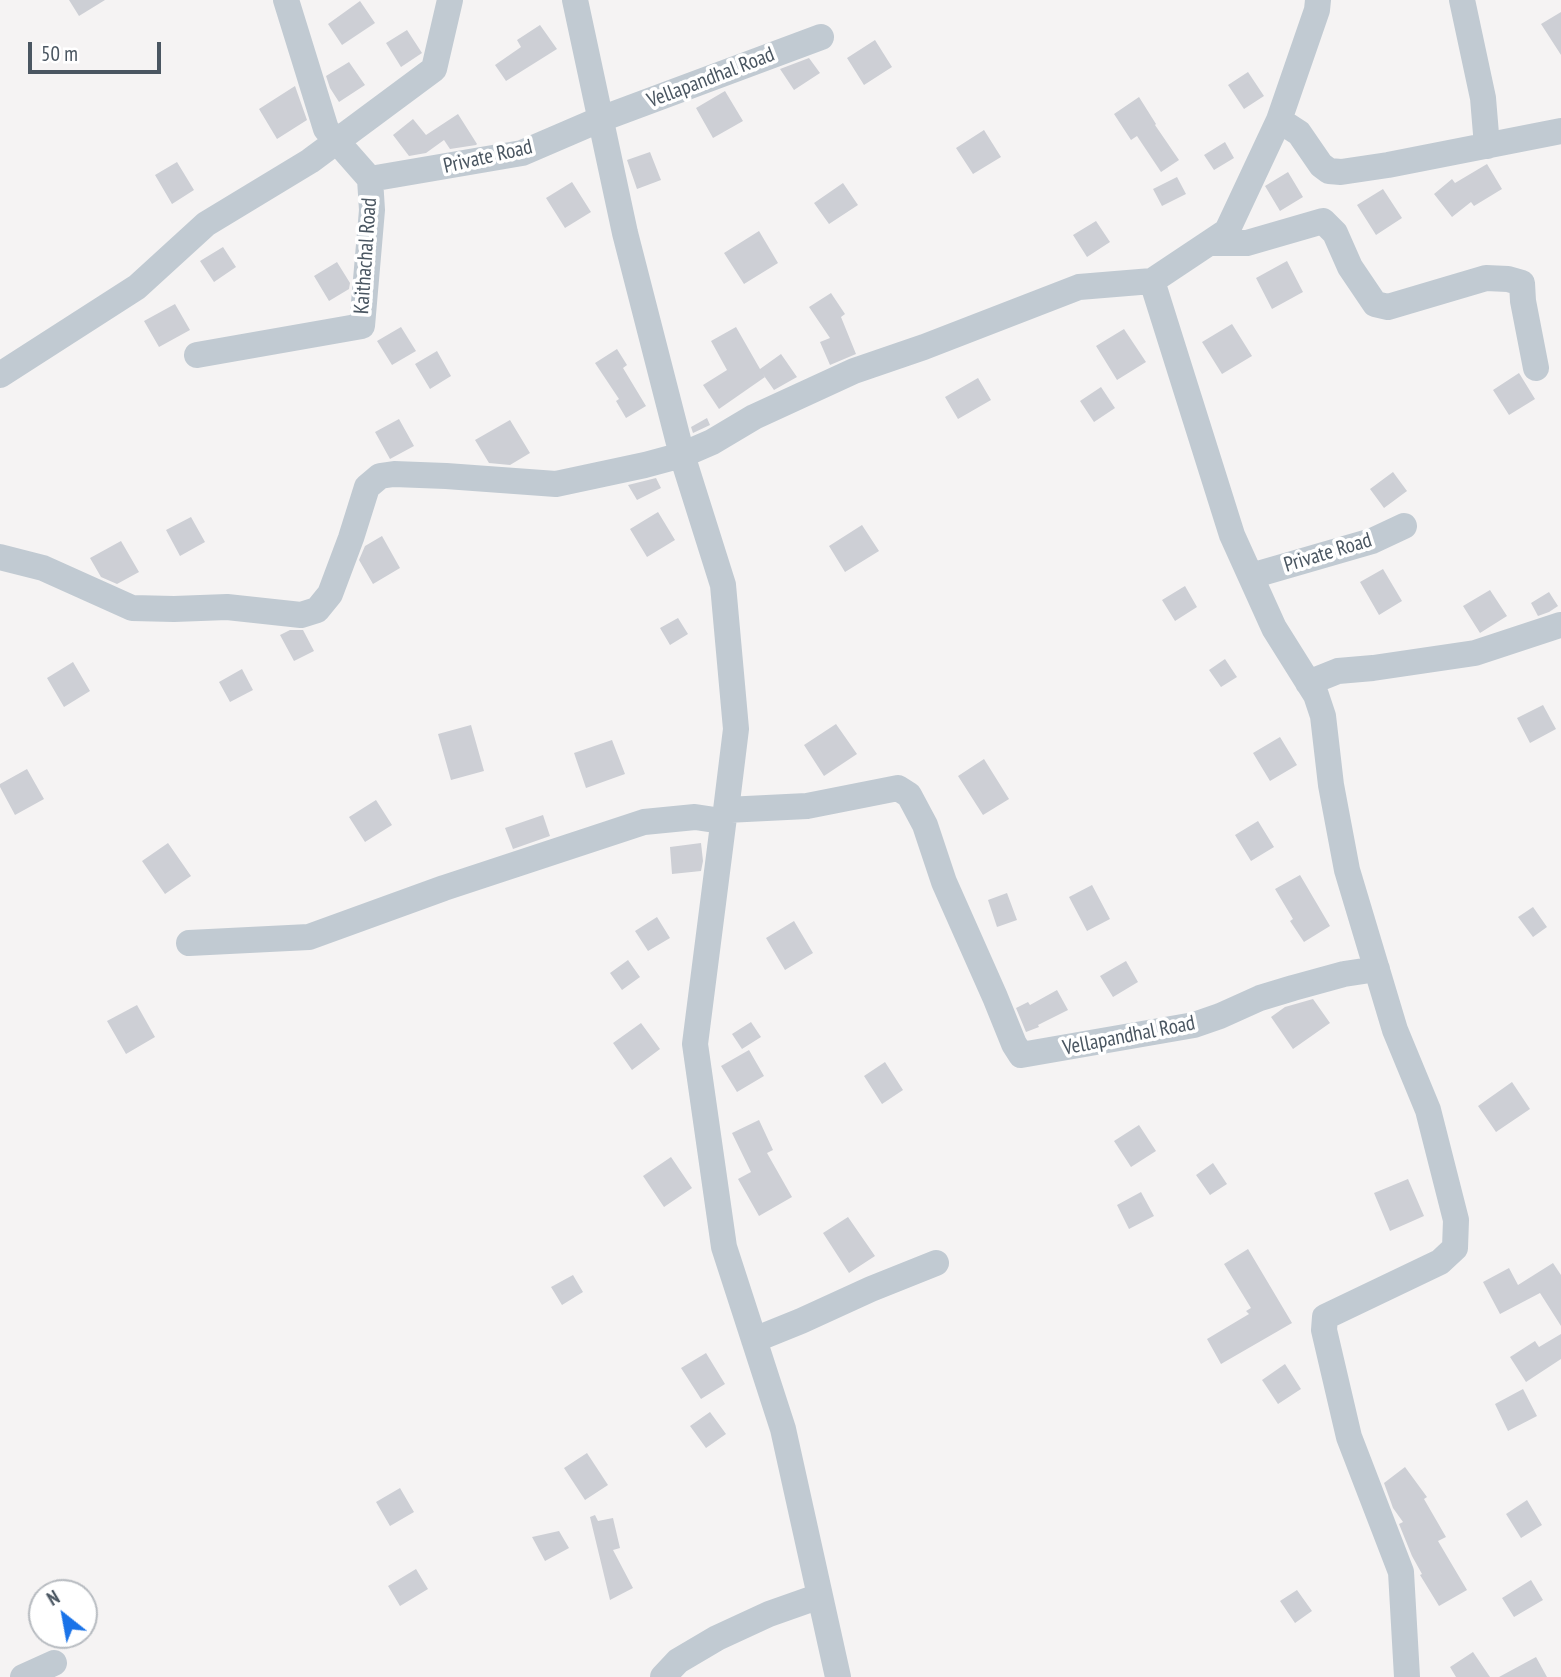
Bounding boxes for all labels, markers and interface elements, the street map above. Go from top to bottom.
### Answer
scale bar [32,28,164,72]
text: 50 m [41,40,78,67]
street label: Vellapandhal Road [644,42,778,114]
street label: Private Road [441,135,535,179]
street label: Kaithachal Road [349,197,383,315]
street label: Private Road [1281,528,1375,578]
street label: Vellapandhal Road [1061,1011,1197,1061]
north arrow [28,1579,98,1649]
text: N [43,1585,64,1611]

